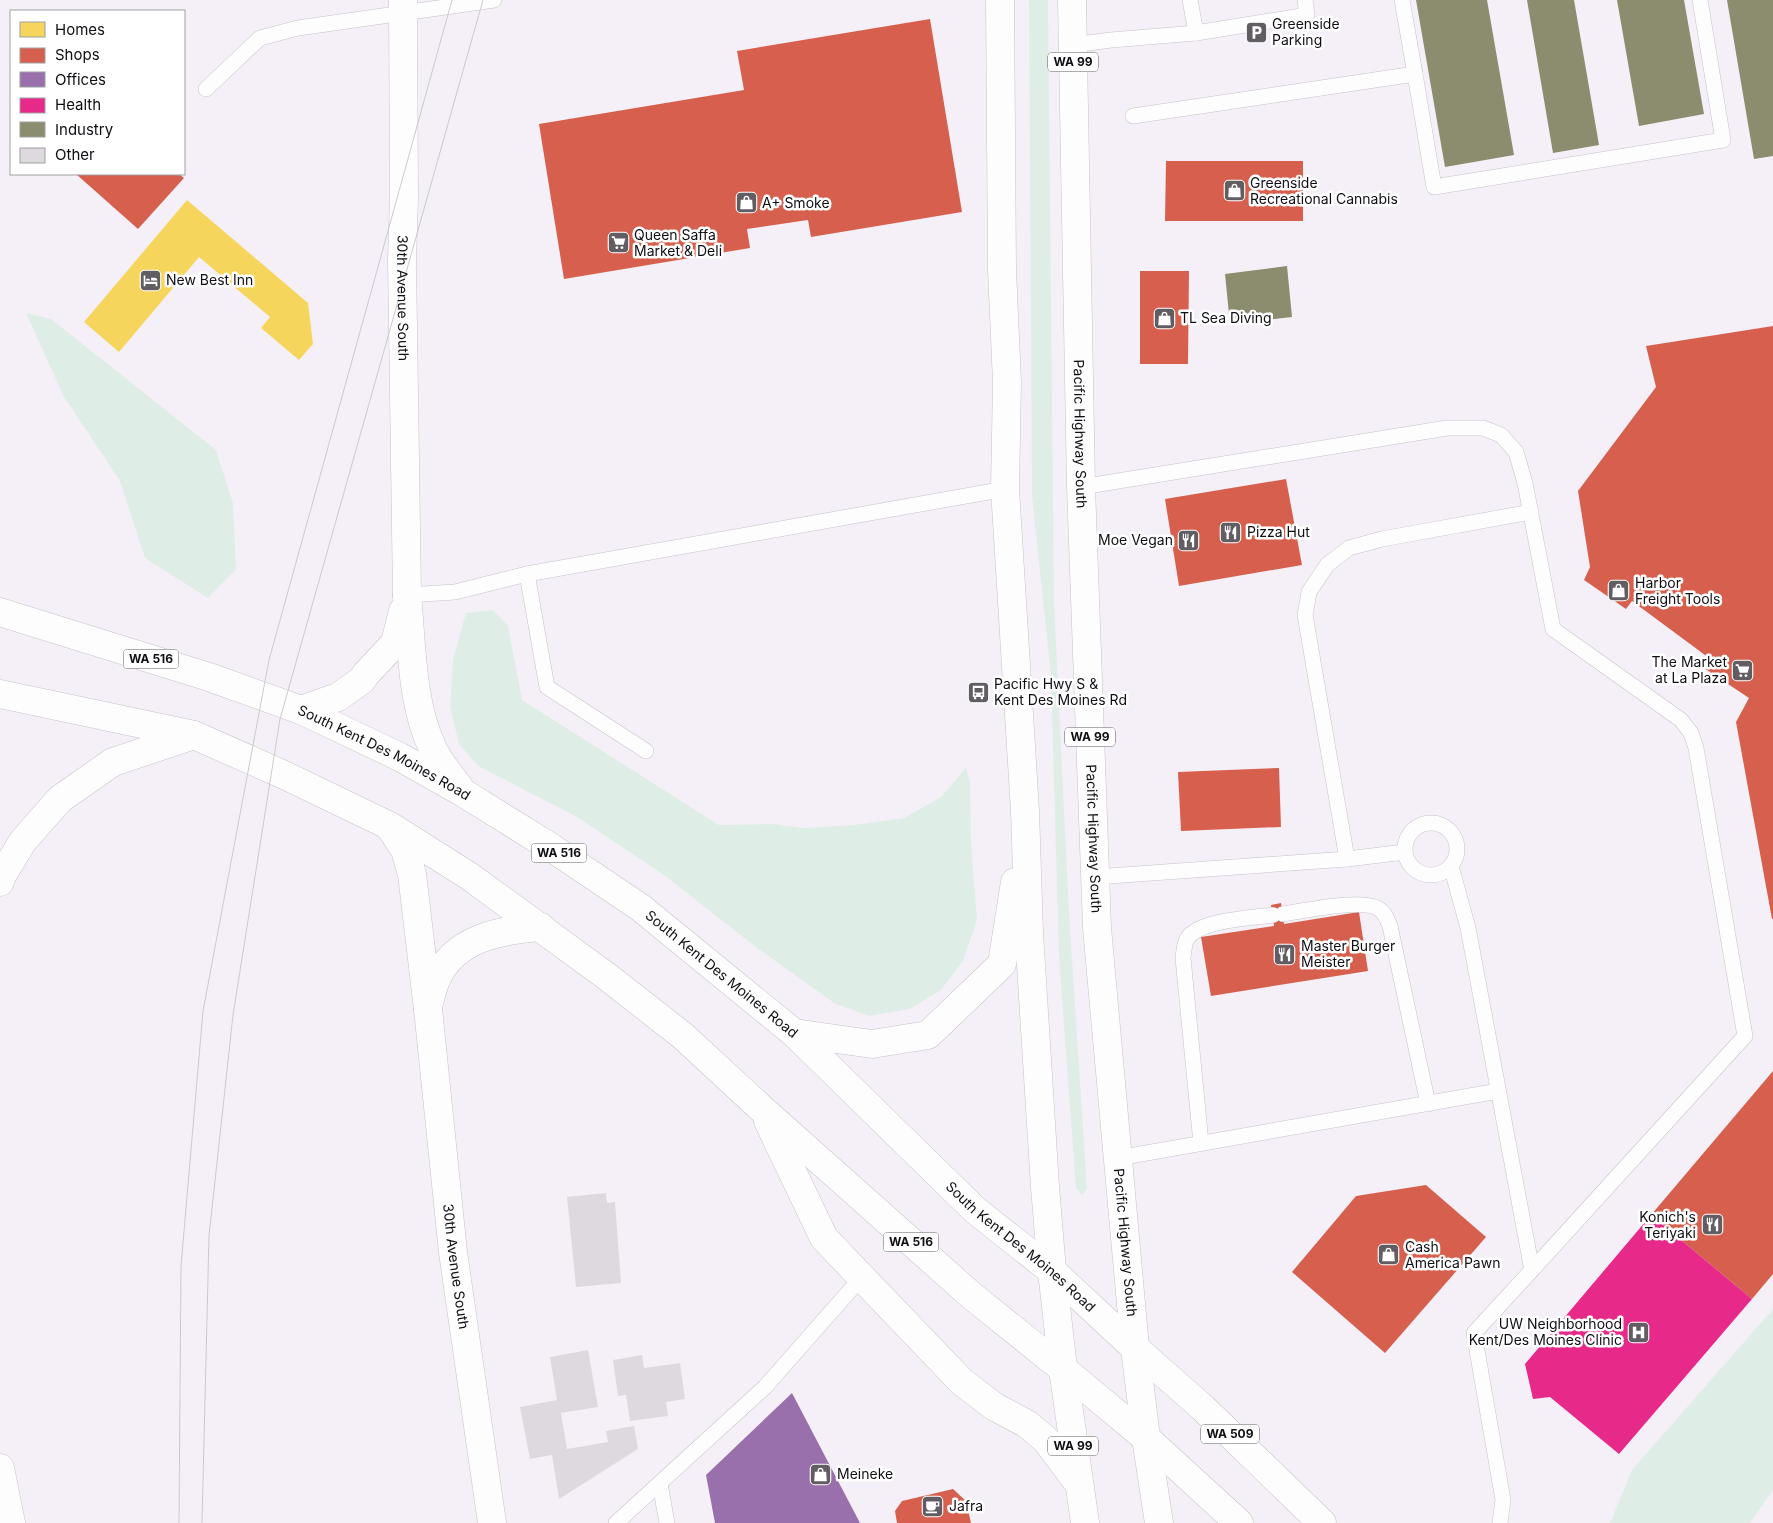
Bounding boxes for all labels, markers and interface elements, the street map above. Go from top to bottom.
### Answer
legend [10,10,185,175]
place label: Greenside Parking [1272,15,1340,48]
text: Homes [55,20,105,39]
parking icon: Greenside Parking [1244,20,1268,44]
text: Shops [55,45,100,64]
road number: WA 99 [1048,52,1098,72]
text: Offices [55,70,106,89]
text: Health [55,95,101,114]
text: Industry [55,120,114,139]
text: Other [55,145,95,164]
place label: Greenside Recreational Cannabis [1250,174,1398,207]
shop icon: Greenside Recreational Cannabis [1222,179,1246,203]
shop icon: A+ Smoke [734,191,758,215]
place label: A+ Smoke [762,194,830,211]
place label: Queen Saffa Market & Deli [634,226,722,259]
supermarket icon: Queen Saffa Market & Deli [606,231,630,255]
street label: 30th Avenue South [394,235,413,361]
hotel icon: New Best Inn [138,268,162,292]
place label: New Best Inn [166,271,253,288]
shop icon: TL Sea Diving [1152,306,1176,330]
place label: TL Sea Diving [1180,309,1272,326]
street label: Pacific Highway South [1071,359,1091,509]
restaurant icon: Pizza Hut [1219,520,1243,544]
place label: Pizza Hut [1247,523,1310,540]
restaurant icon: Moe Vegan [1177,528,1201,552]
place label: Moe Vegan [1098,531,1173,548]
place label: Harbor Freight Tools [1635,574,1720,607]
shop icon: Harbor Freight Tools [1607,579,1631,603]
road number: WA 516 [124,650,178,669]
place label: The Market at La Plaza [1651,653,1727,686]
supermarket icon: The Market at La Plaza [1731,658,1755,682]
place label: Pacific Hwy S & Kent Des Moines Rd [994,675,1127,708]
bus stop icon: Pacific Hwy S & Kent Des Moines Rd [966,680,990,704]
street label: South Kent Des Moines Road [295,701,474,803]
road number: WA 99 [1065,728,1115,746]
street label: Pacific Highway South [1083,764,1105,913]
road number: WA 516 [532,844,586,862]
street label: South Kent Des Moines Road [642,906,802,1041]
place label: Master Burger Meister [1301,937,1395,970]
restaurant icon: Master Burger Meister [1273,942,1297,966]
street label: Pacific Highway South [1111,1167,1141,1317]
street label: South Kent Des Moines Road [943,1177,1099,1315]
street label: 30th Avenue South [440,1203,473,1330]
place label: Konich's Teriyaki [1639,1208,1696,1241]
restaurant icon: Konich's Teriyaki [1700,1213,1724,1237]
road number: WA 516 [884,1232,938,1252]
place label: Cash America Pawn [1405,1238,1500,1271]
shop icon: Cash America Pawn [1377,1243,1401,1267]
place label: UW Neighborhood Kent/Des Moines Clinic [1469,1315,1622,1348]
hospital icon: UW Neighborhood Kent/Des Moines Clinic [1626,1320,1650,1344]
road number: WA 509 [1201,1425,1259,1444]
road number: WA 99 [1048,1436,1098,1455]
shop icon: Meineke [809,1462,833,1486]
place label: Meineke [837,1465,893,1482]
cafe icon: Jafra [921,1494,945,1518]
place label: Jafra [949,1497,983,1514]

